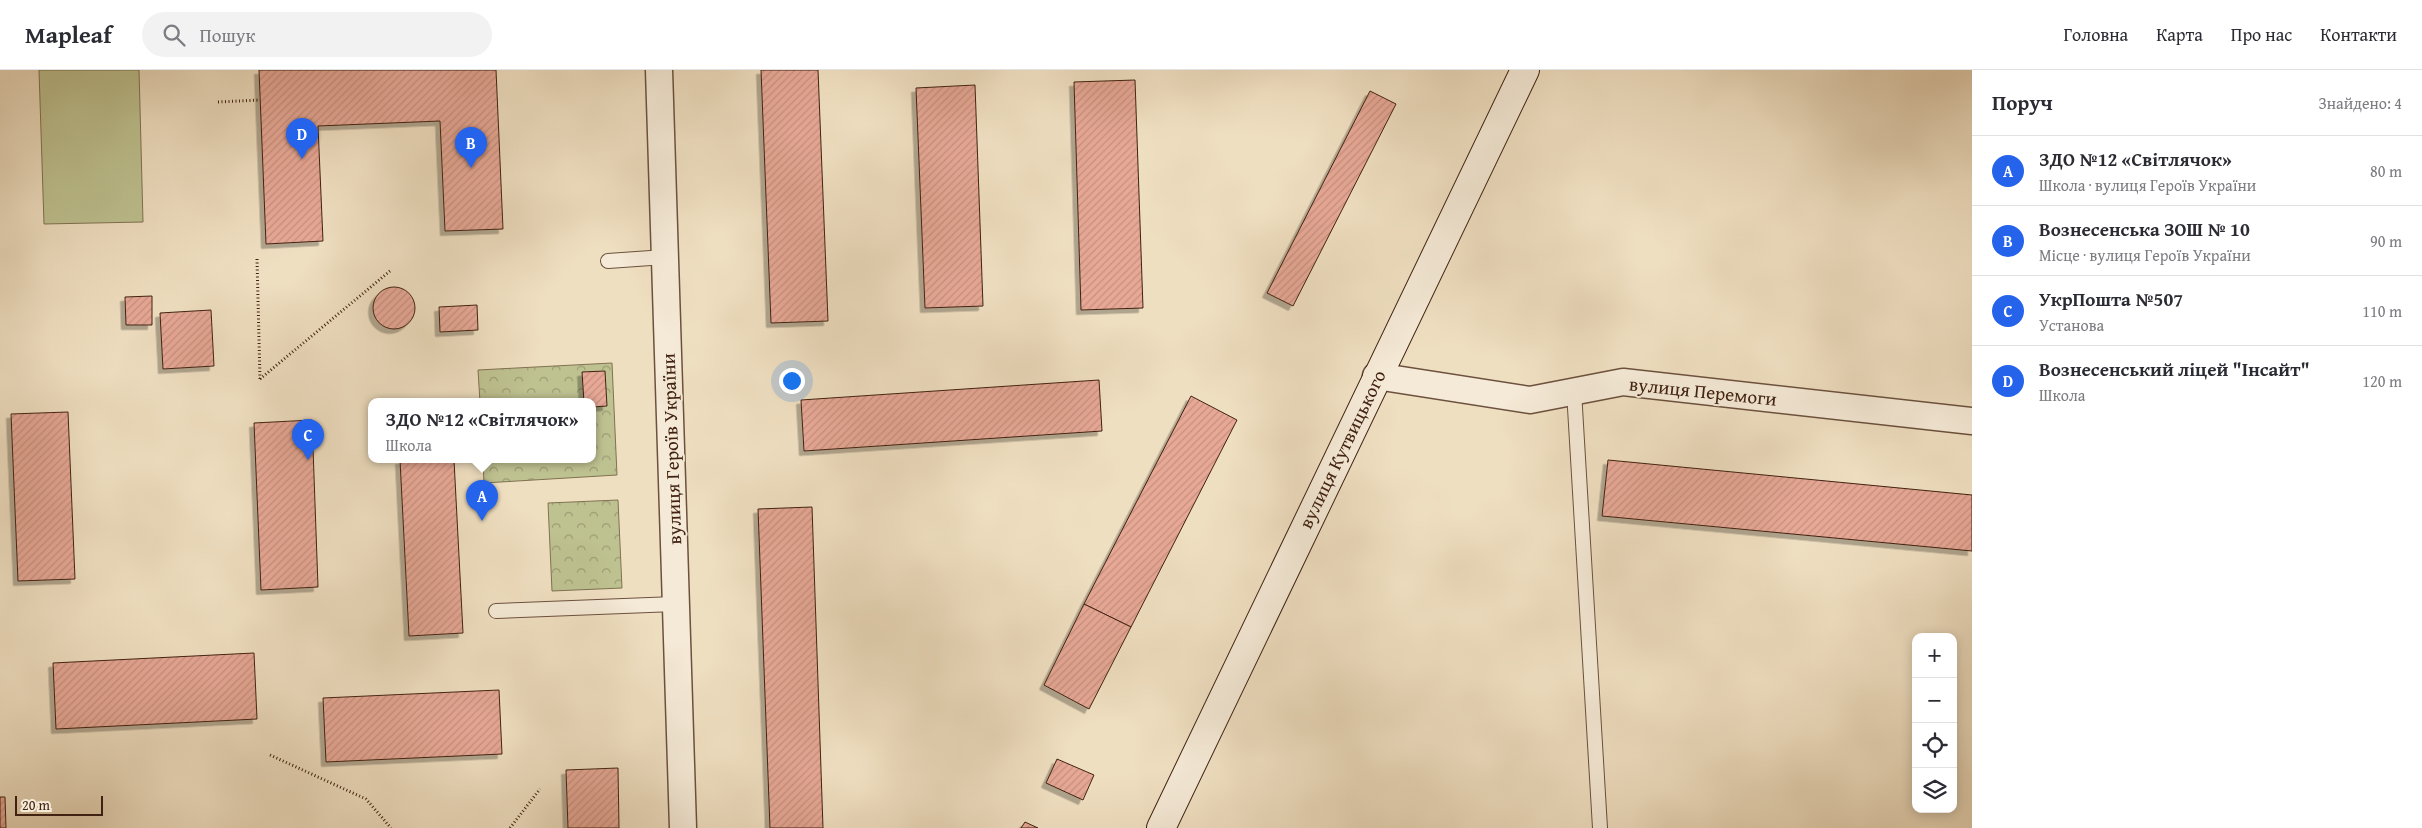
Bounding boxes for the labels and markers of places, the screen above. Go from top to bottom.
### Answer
pin: D [286,118,318,159]
pin: B [455,127,487,168]
pin: C [292,419,324,460]
pin: A [466,480,498,521]

